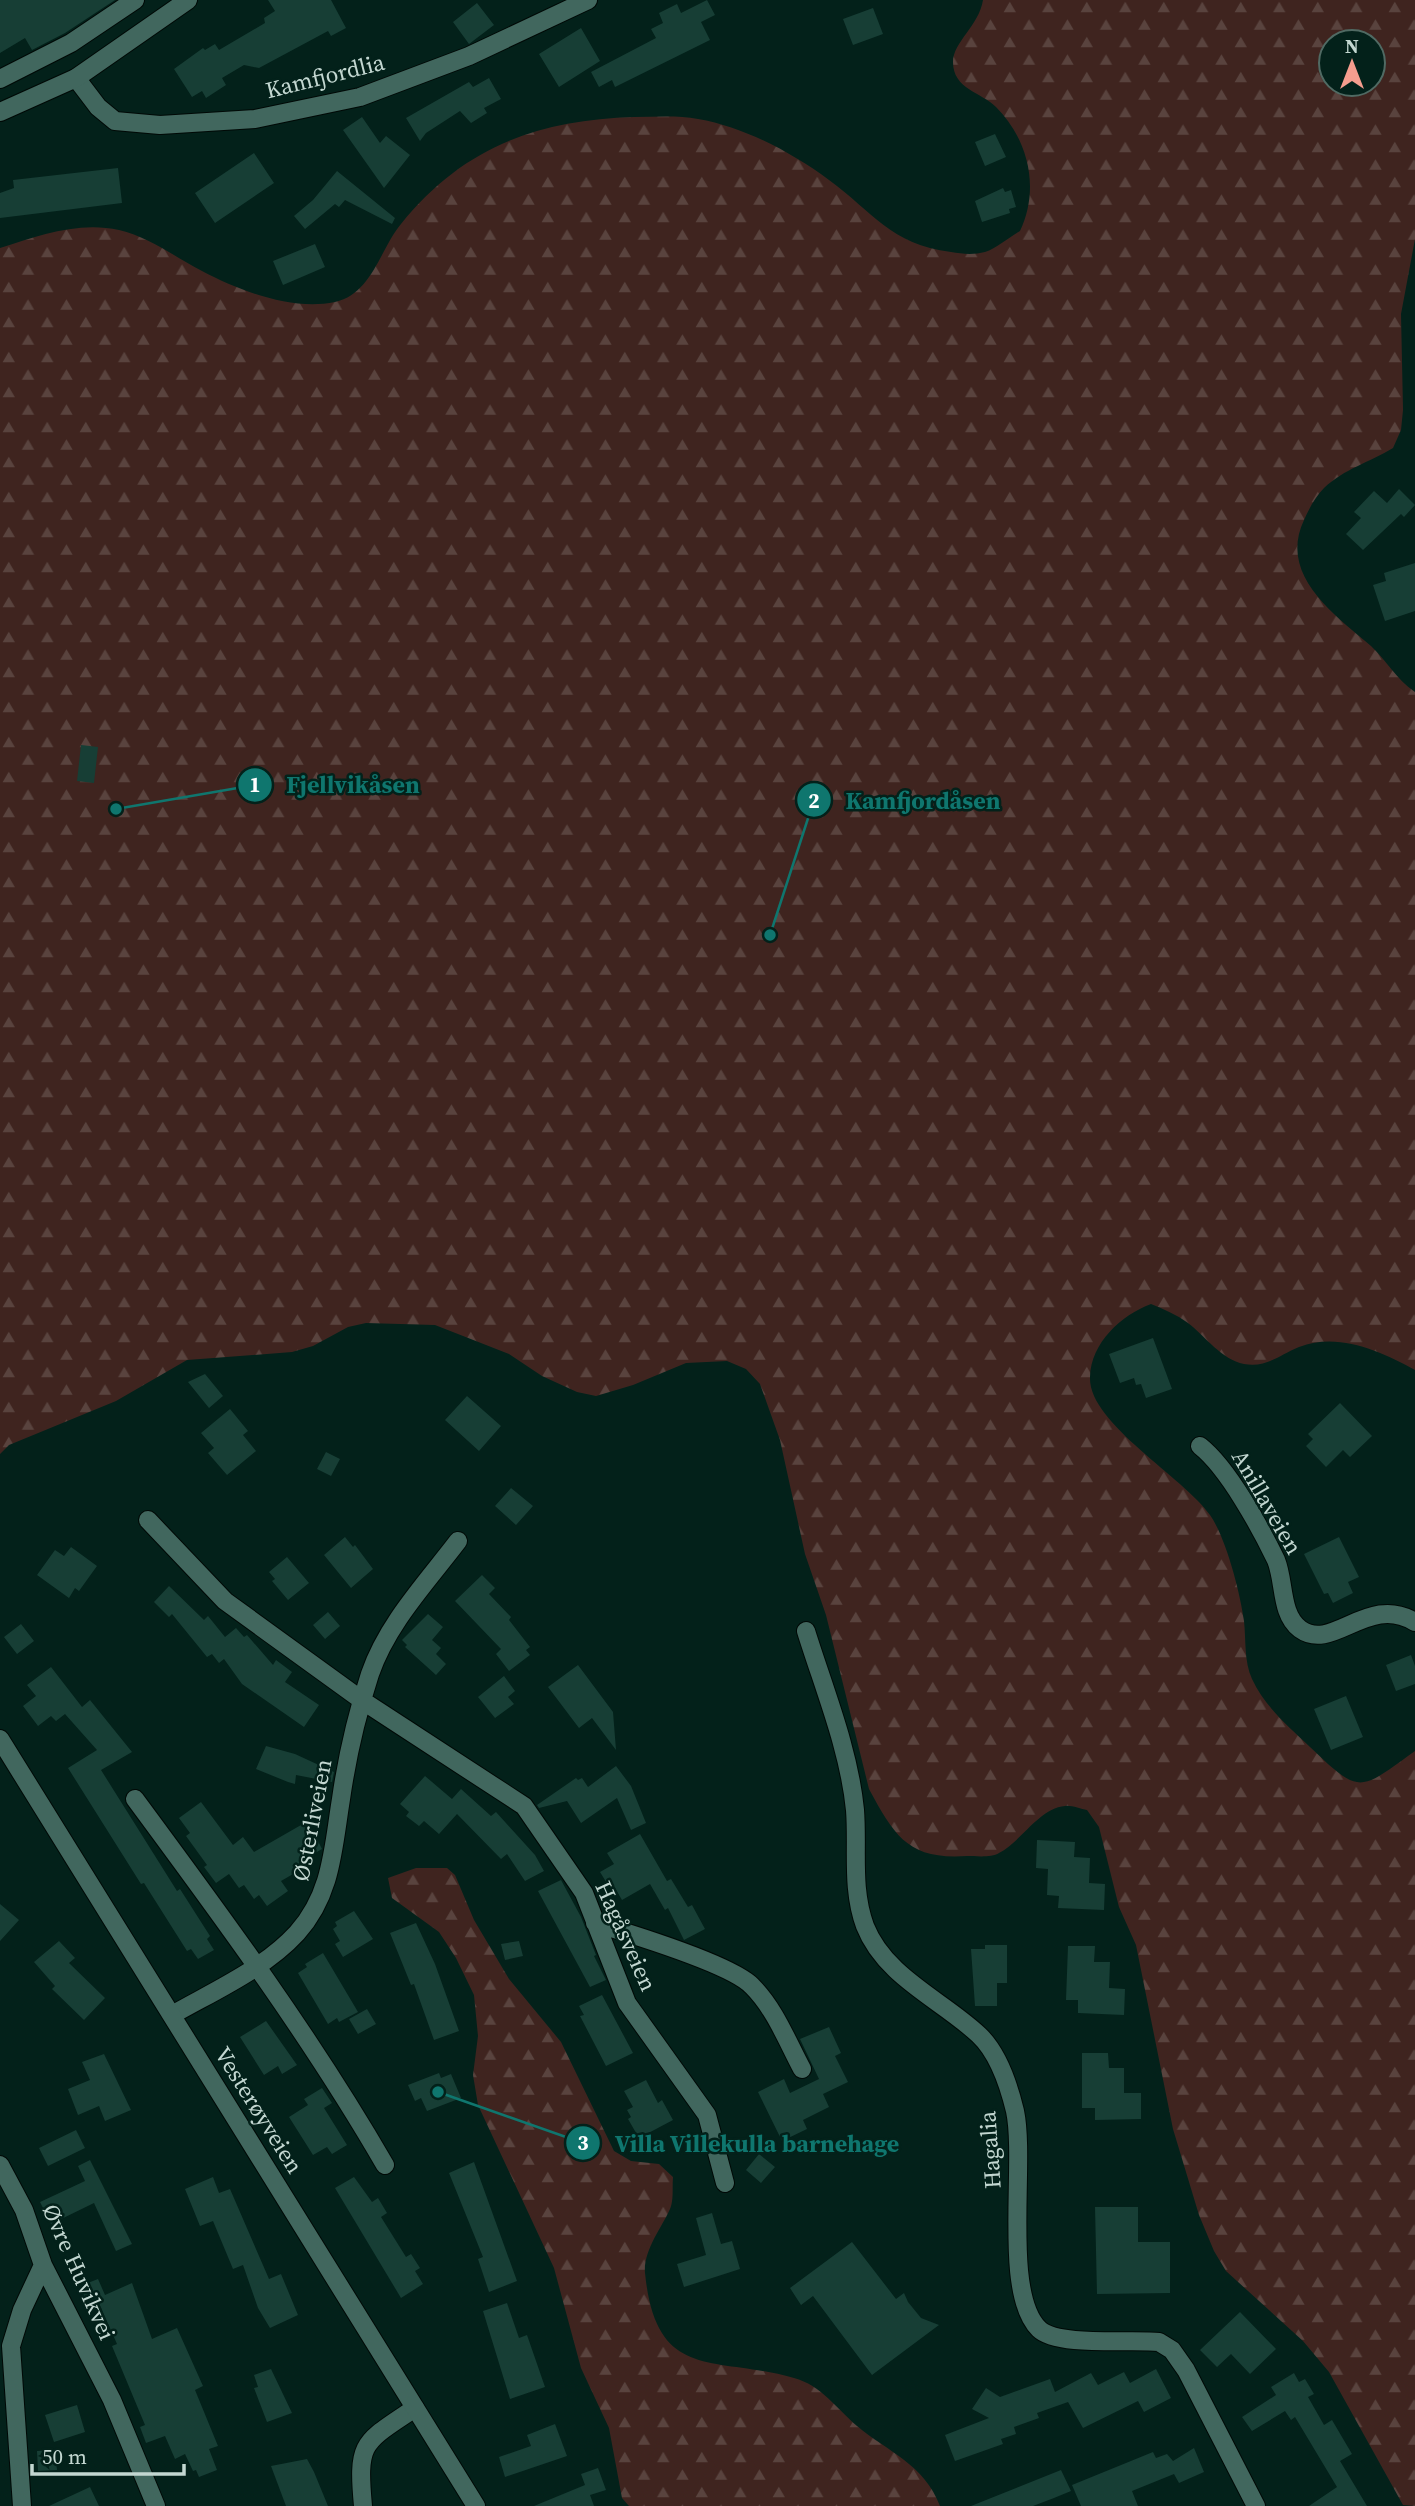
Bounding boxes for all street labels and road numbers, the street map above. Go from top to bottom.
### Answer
street label: Kamfjordlia [262,46,388,106]
street label: Anillaveien [1224,1444,1310,1560]
street label: Østerliveien [284,1756,340,1884]
street label: Hagåsveien [587,1876,665,1996]
street label: Vesterøyveien [207,2040,311,2180]
street label: Hagalia [971,2110,1009,2190]
street label: Øvre Huvikvei [35,2199,123,2345]

